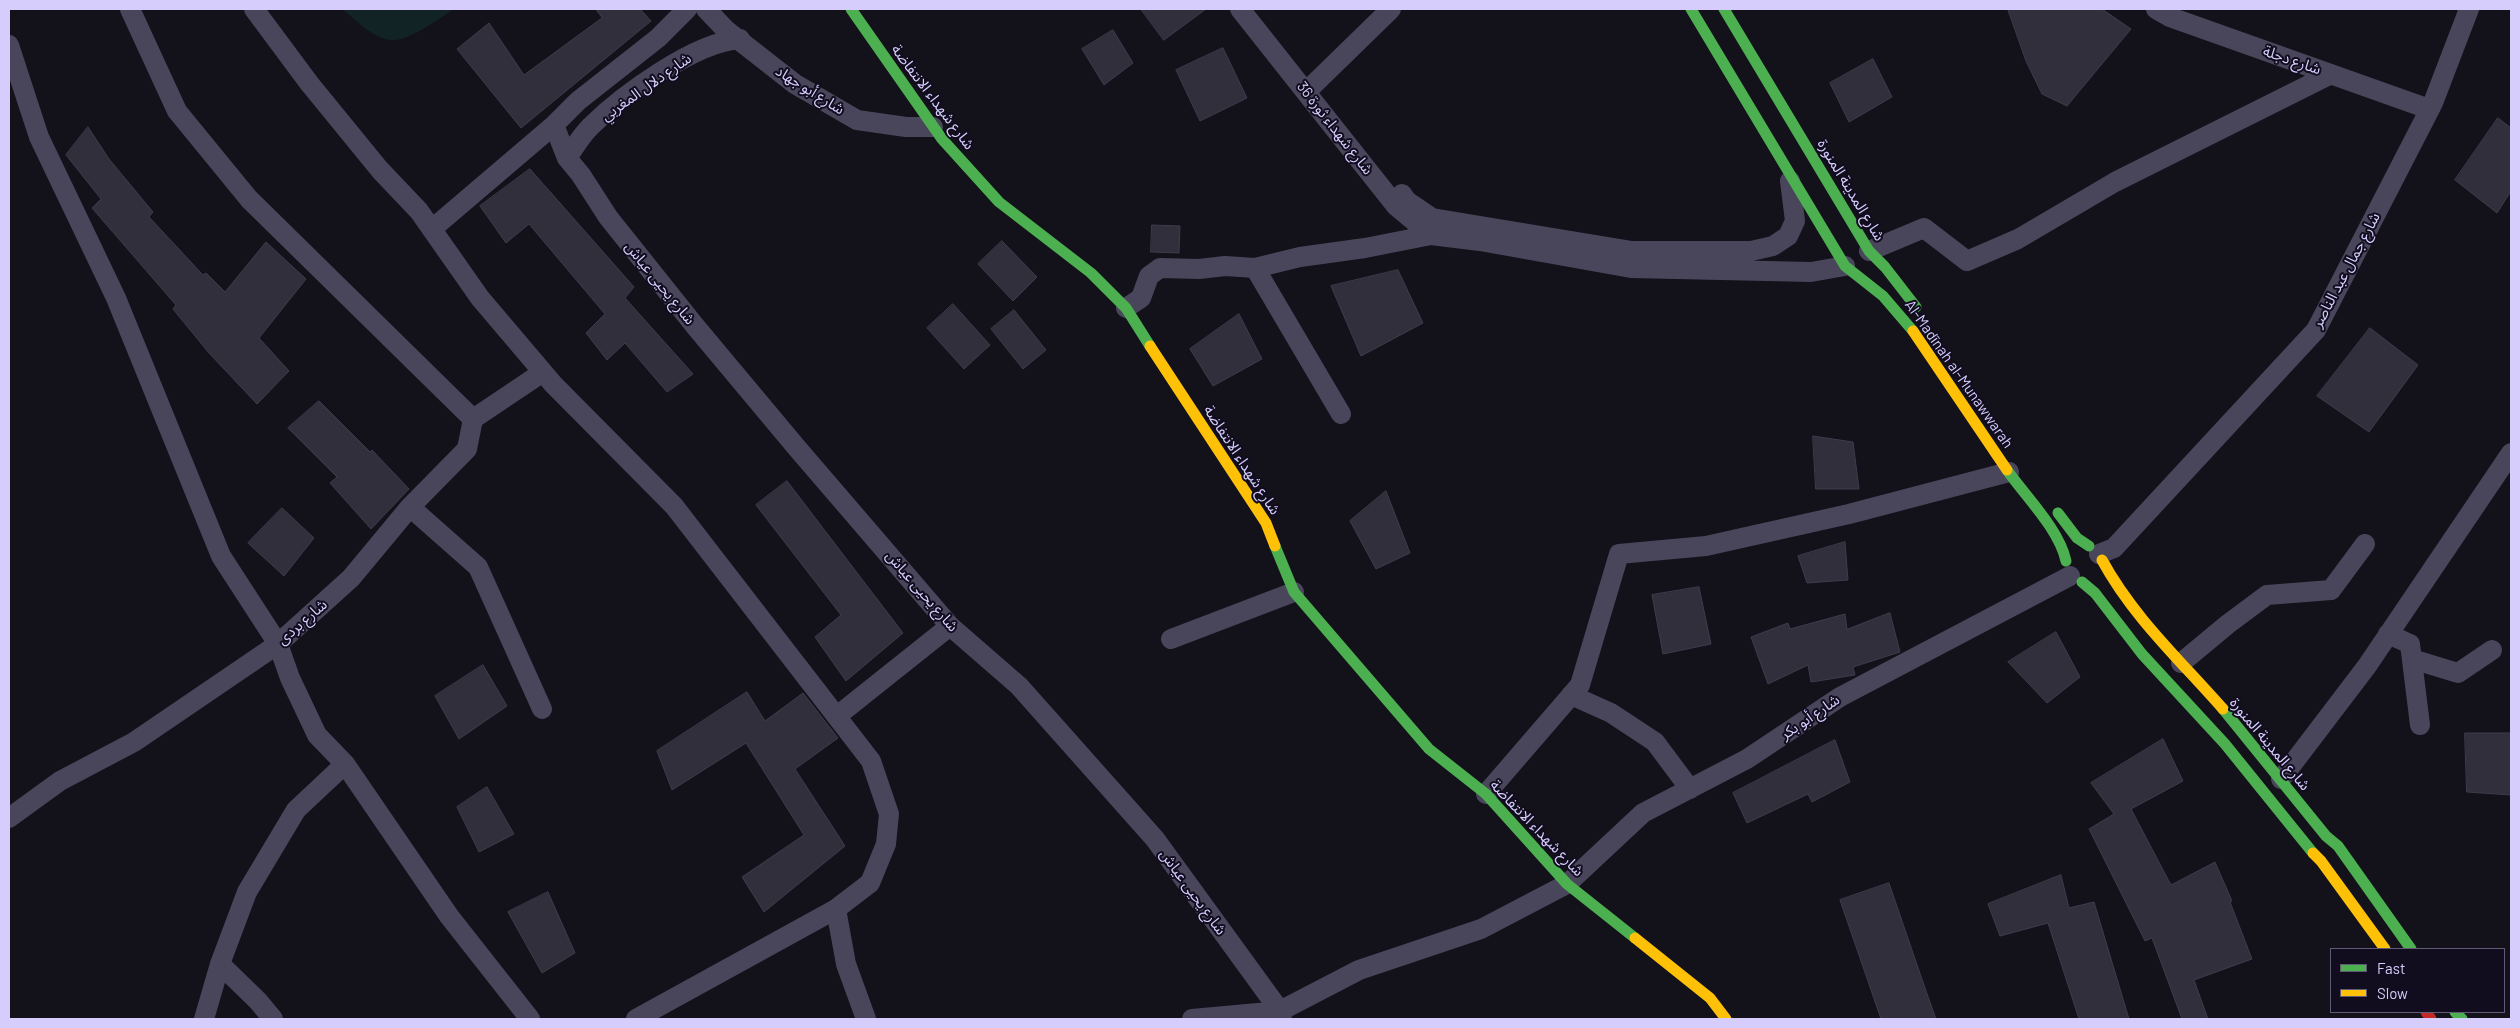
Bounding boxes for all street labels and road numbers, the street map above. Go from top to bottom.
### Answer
street label: شارع شهداء الانتفاضة [888,41,978,153]
street label: شارع دجلة [2261,42,2323,78]
street label: شارع دلال المغربي [597,49,695,125]
street label: شارع أبو جهاد [772,62,848,118]
street label: شارع شهداء ثورة 36 [1293,78,1377,178]
street label: شارع المدينة المنورة [1814,136,1888,244]
street label: شارع جمال عبد الناصر [2308,209,2384,331]
street label: شارع يحيى عياش [621,238,699,328]
street label: Al-Madīnah al-Munawwarah [1901,296,2017,452]
street label: شارع شهداء الانتفاضة [1200,402,1284,518]
street label: شارع يحيى عياش [882,547,962,635]
street label: شارع بردى [273,595,331,649]
street label: شارع أبو بكر [1777,691,1843,743]
street label: شارع المدينة المنورة [2226,694,2314,794]
street label: شارع شهداء الانتفاضة [1486,776,1588,880]
street label: شارع يحيى عياش [1156,846,1230,938]

